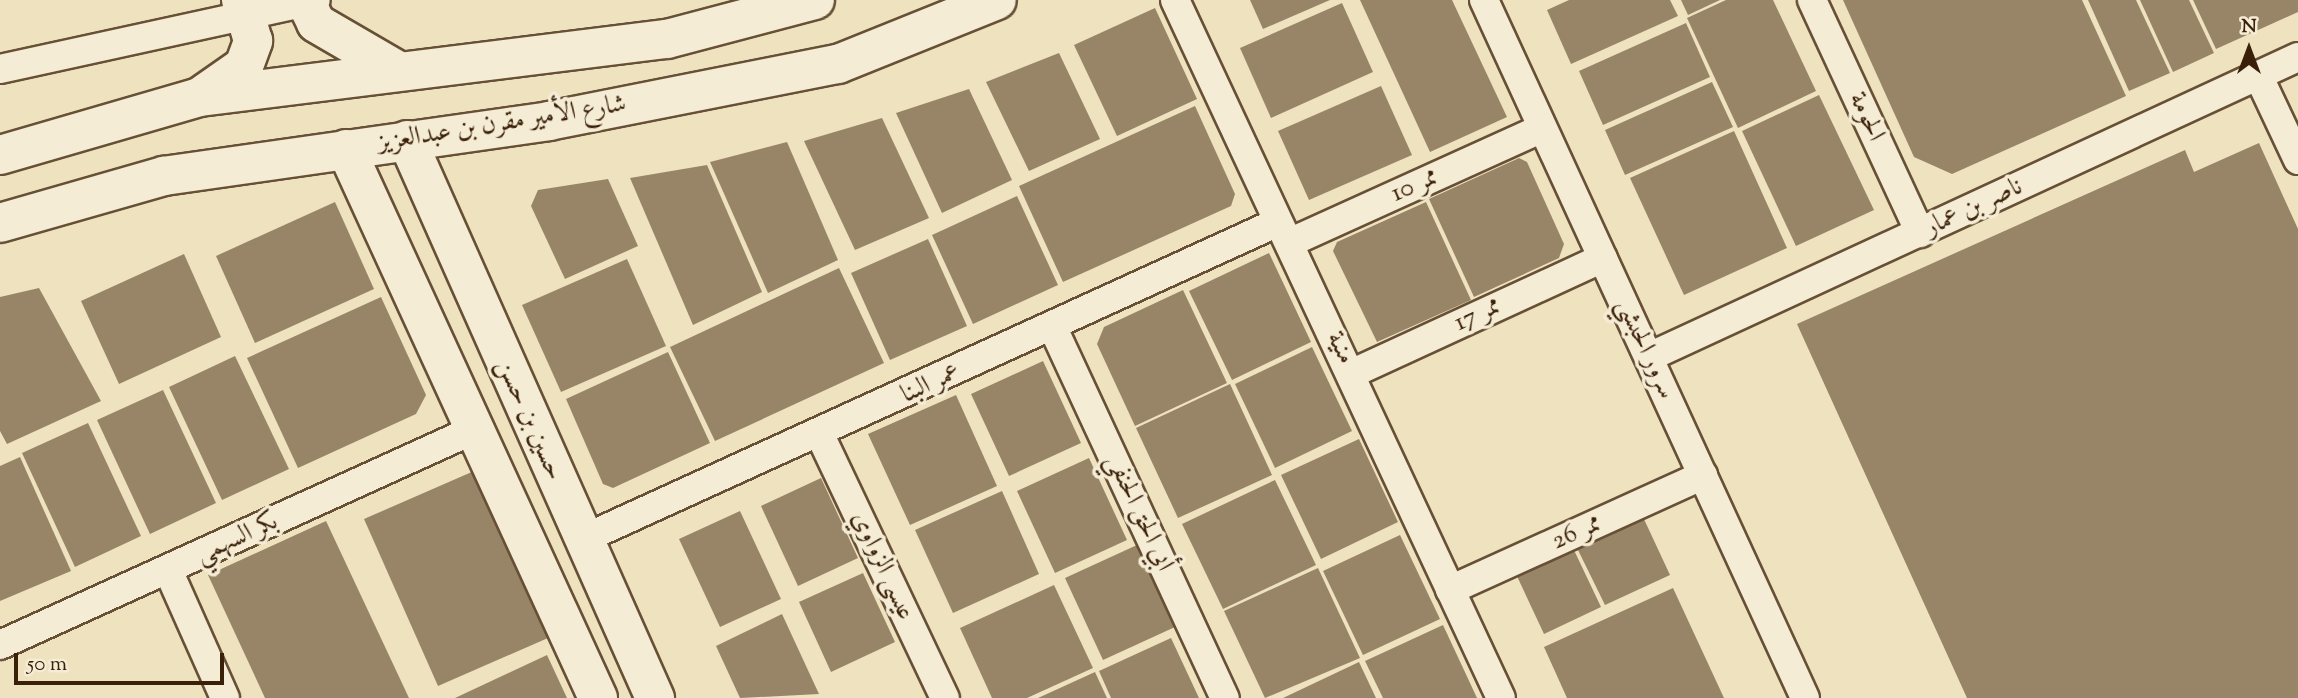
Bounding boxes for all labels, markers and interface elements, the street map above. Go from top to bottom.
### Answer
north arrow [2214,14,2284,84]
text: N [2241,14,2257,41]
street label: الحومة [1841,87,1891,147]
street label: شارع الأمير مقرن بن عبدالعزيز [375,89,629,159]
street label: ممر 10 [1386,162,1444,210]
street label: ناصر بن عمار [1920,172,2028,244]
street label: ممر 17 [1450,291,1506,339]
street label: سرور الحبشي [1608,294,1682,404]
street label: منية [1319,326,1361,370]
street label: حسين بن حسن [488,354,570,486]
street label: عمر البنا [896,357,966,411]
street label: أبي الحق الحنفي [1098,449,1180,577]
street label: بكر السهمي [191,506,283,572]
street label: عيسى الزواوي [843,507,921,625]
street label: ممر 26 [1547,508,1607,558]
scale bar [18,638,228,682]
text: 50 m [27,650,67,680]

